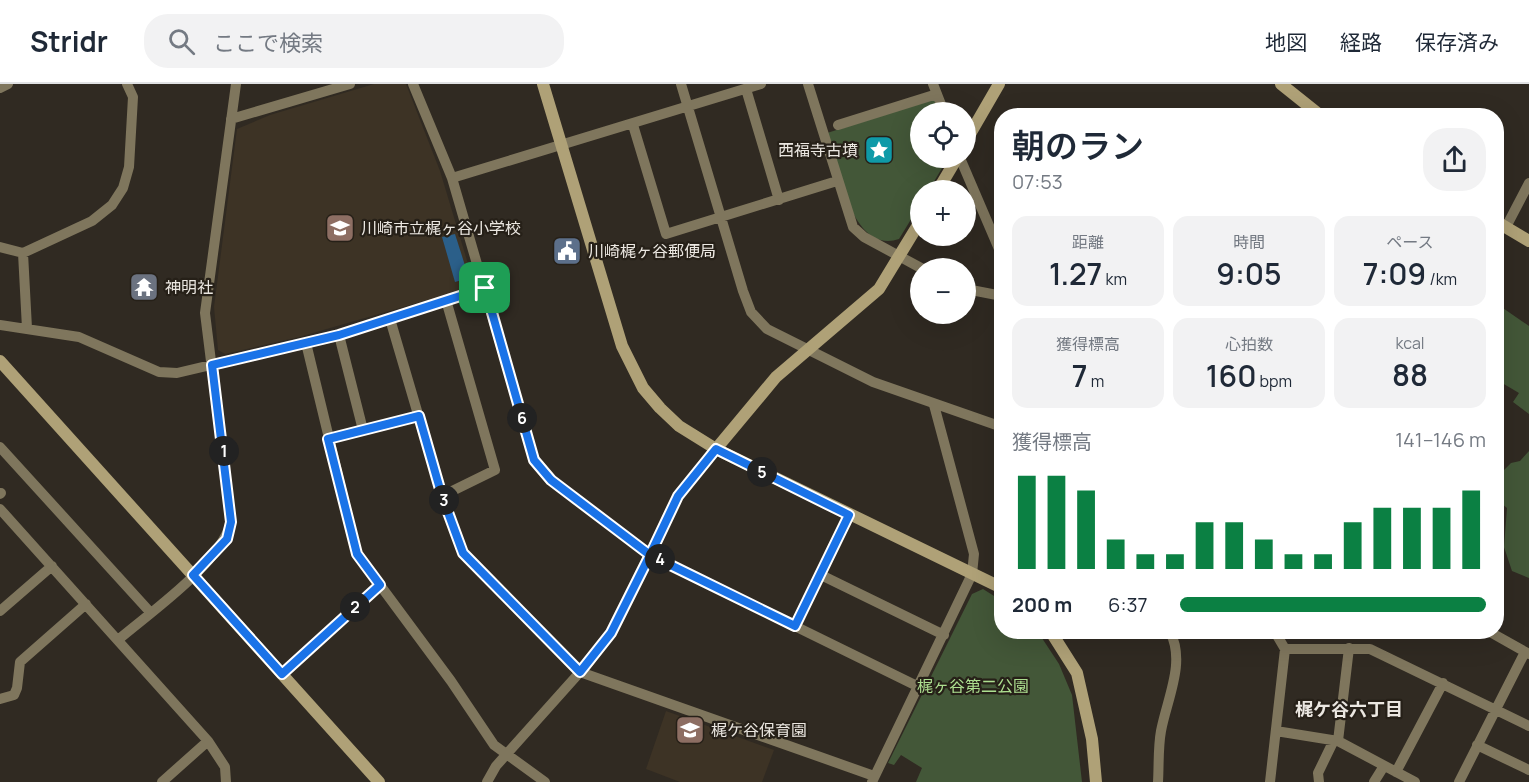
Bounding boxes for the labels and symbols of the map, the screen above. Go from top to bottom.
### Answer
place icon: 西福寺古墳 [863,134,895,166]
place label: 西福寺古墳 [778,139,858,161]
school or university icon: 川崎市立梶ヶ谷小学校 [324,212,356,244]
place label: 川崎市立梶ヶ谷小学校 [361,217,521,239]
public building icon: 川崎梶ヶ谷郵便局 [551,235,583,267]
place label: 川崎梶ヶ谷郵便局 [588,240,716,262]
pin [459,262,510,313]
temple icon: 神明社 [128,271,160,303]
place label: 神明社 [165,276,213,298]
pin: 6 [507,403,537,433]
pin: 1 [209,436,239,466]
pin: 5 [747,457,777,487]
pin: 3 [429,485,459,515]
pin: 4 [645,544,675,574]
pin: 2 [340,592,370,622]
park label: 梶ヶ谷第二公園 [917,675,1029,697]
district label: 梶ケ谷六丁目 [1295,697,1403,721]
school or university icon: 梶ケ谷保育園 [674,714,706,746]
place label: 梶ケ谷保育園 [711,719,807,741]

